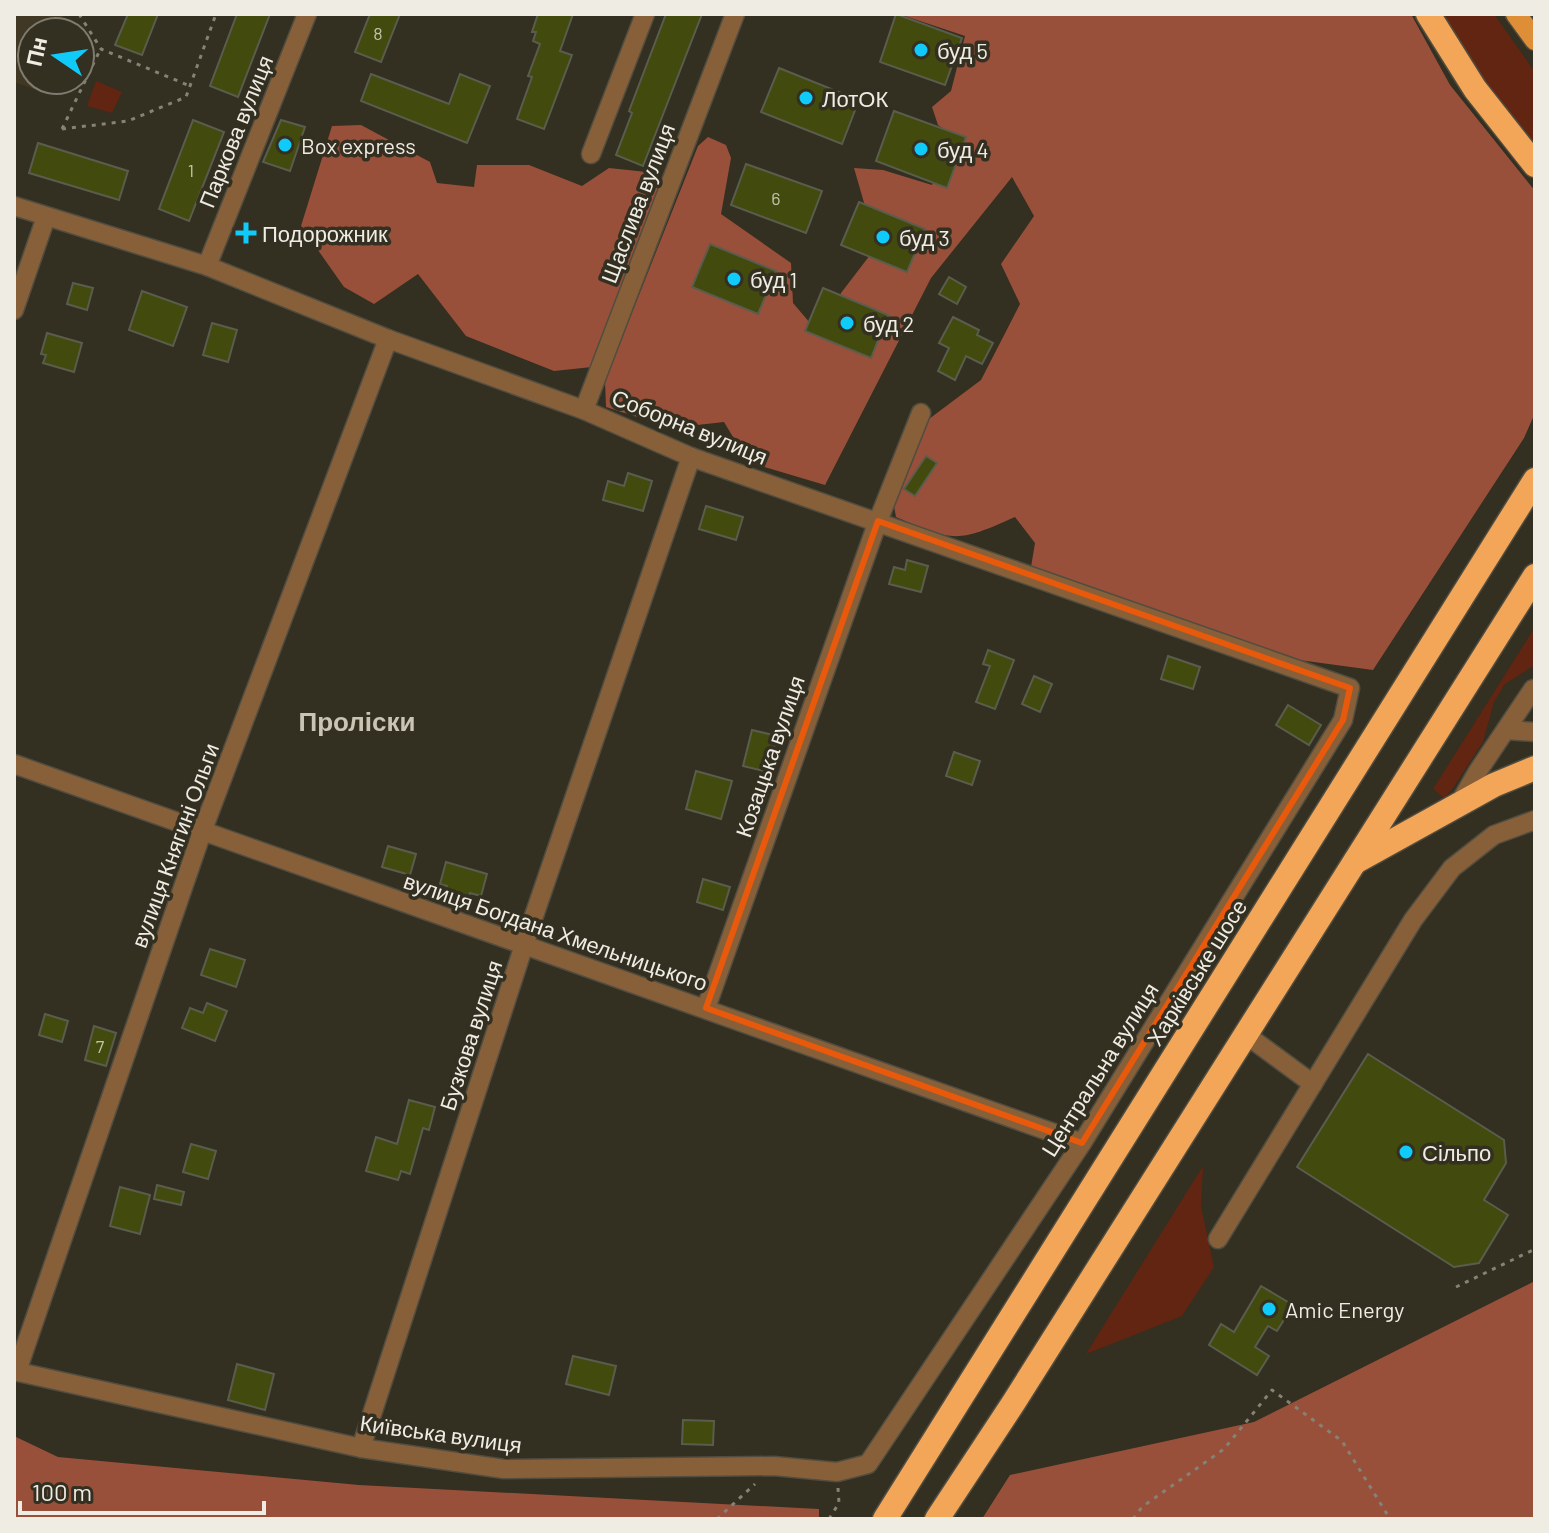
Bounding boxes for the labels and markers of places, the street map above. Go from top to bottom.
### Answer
place label: буд 5 [937,37,988,64]
marker: буд 5 [912,41,930,59]
place label: ЛотОК [822,85,888,111]
marker: ЛотОК [797,89,815,107]
place label: Box express [301,132,416,158]
marker: Box express [276,136,294,154]
place label: буд 4 [937,136,989,163]
marker: буд 4 [912,140,930,158]
place label: Подорожник [262,220,388,247]
marker: Подорожник [237,224,255,242]
place label: буд 3 [899,224,950,251]
marker: буд 3 [874,228,892,246]
place label: буд 1 [750,266,797,293]
marker: буд 1 [725,270,743,288]
place label: буд 2 [863,310,914,337]
marker: буд 2 [838,314,856,332]
place label: Сільпо [1422,1139,1491,1165]
marker: Сільпо [1397,1143,1415,1161]
place label: Amic Energy [1285,1296,1404,1322]
marker: Amic Energy [1260,1300,1278,1318]

